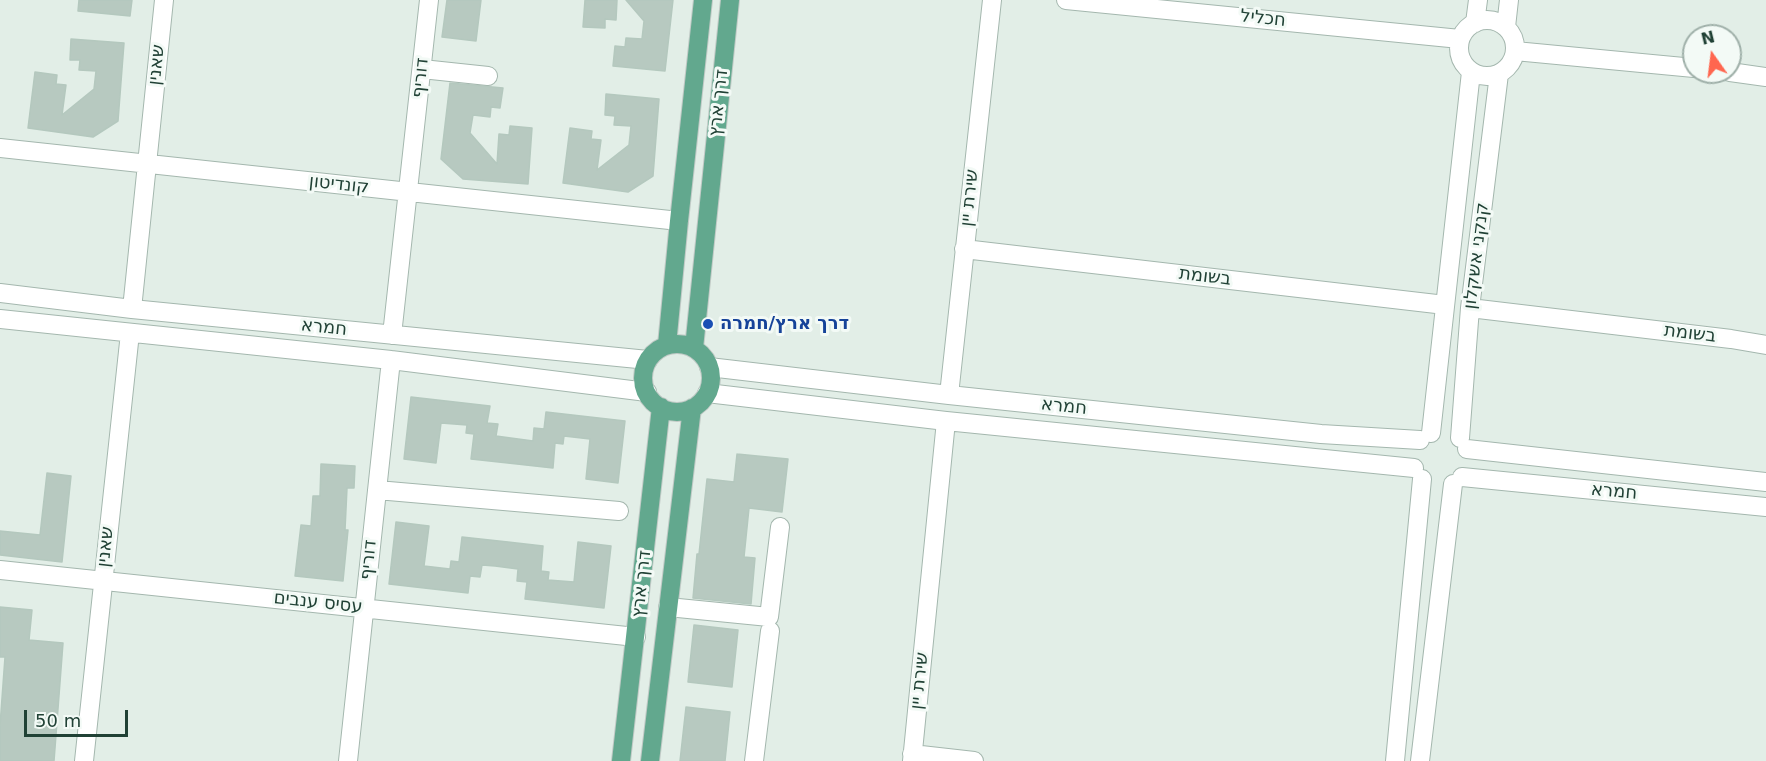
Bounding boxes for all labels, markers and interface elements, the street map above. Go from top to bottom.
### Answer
street label: חכליל [1239,6,1287,32]
north arrow [1682,24,1742,84]
text: N [1699,27,1717,49]
street label: שאנין [144,44,170,86]
street label: דוריף [408,57,434,99]
street label: דרך ארץ [705,68,733,138]
street label: שירת יין [956,168,984,228]
street label: קונדיטון [308,171,370,199]
street label: קנקני אשקלון [1460,201,1494,311]
street label: בשומת [1178,263,1232,291]
place label: דרך ארץ/חמרה [720,313,849,335]
street label: חמרא [300,315,348,341]
marker: דרך ארץ/חמרה [701,317,715,331]
street label: בשומת [1663,320,1717,348]
street label: חמרא [1040,394,1088,420]
street label: חמרא [1590,479,1638,505]
street label: שאנין [93,526,119,568]
street label: דוריף [356,539,382,581]
street label: דרך ארץ [628,549,656,619]
street label: עסיס ענבים [273,588,363,618]
street label: שירת יין [906,651,934,711]
scale bar [27,698,130,736]
text: 50 m [35,710,81,731]

